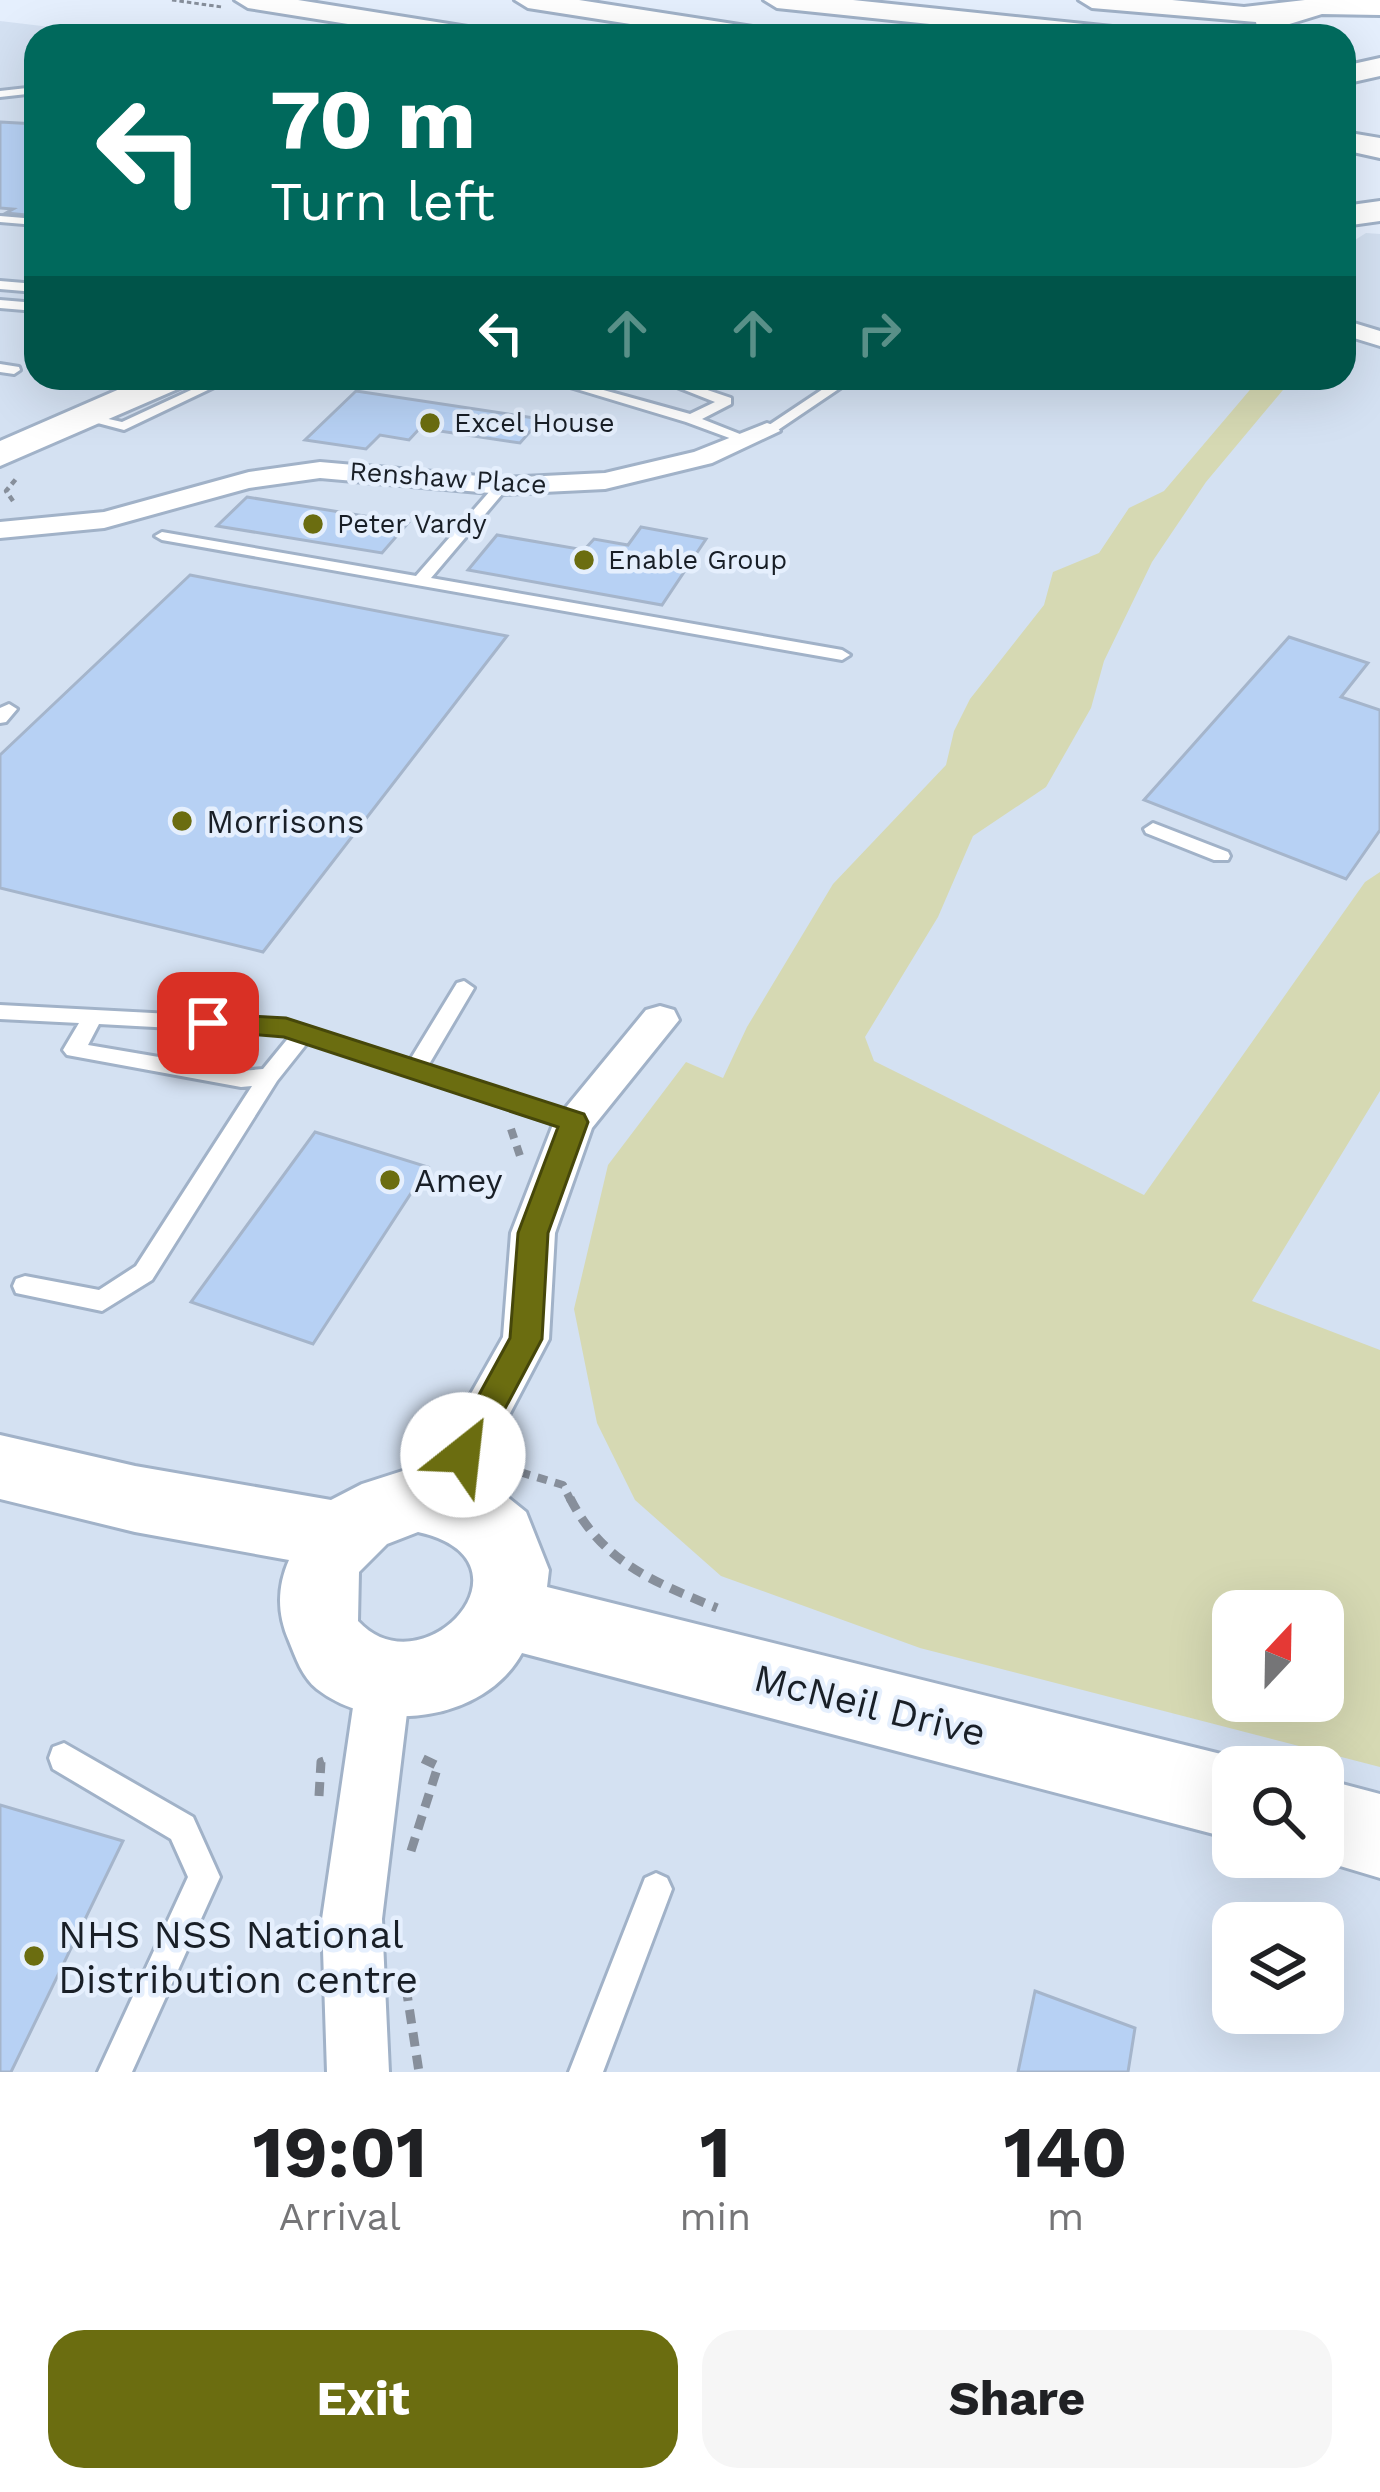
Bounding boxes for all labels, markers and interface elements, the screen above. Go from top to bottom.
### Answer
text: 70 m [270,70,476,168]
icon: left [72,72,228,228]
text: Turn left [270,170,495,233]
icon: left [468,300,534,366]
icon: ahead [594,300,660,366]
icon: ahead [720,300,786,366]
icon: right [846,300,912,366]
place label: Excel House [454,407,615,439]
marker: Excel House [417,410,443,436]
street label: Renshaw Place [348,455,548,501]
place label: Peter Vardy [337,508,487,540]
marker: Peter Vardy [300,511,326,537]
place label: Enable Group [608,544,787,576]
marker: Enable Group [571,547,597,573]
place label: Morrisons [206,802,364,841]
marker: Morrisons [169,808,195,834]
pin [157,972,259,1074]
icon: arrive [175,990,241,1056]
place label: Amey [414,1161,503,1200]
marker: Amey [377,1167,403,1193]
position arrow [400,1392,526,1518]
north arrow [1212,1590,1344,1722]
map controls [1212,1590,1344,2034]
street label: McNeil Drive [750,1655,990,1755]
button: search [1212,1746,1344,1878]
button: layers [1212,1902,1344,2034]
place label: NHS NSS National Distribution centre [58,1912,418,2002]
marker: NHS NSS National Distribution centre [21,1943,47,1969]
text: 19:01 [252,2110,427,2194]
text: 1 [700,2110,731,2194]
text: 140 [1004,2110,1128,2194]
text: Arrival [279,2194,401,2239]
text: min [679,2194,751,2239]
text: m [1047,2194,1084,2239]
button: Exit [48,2330,678,2468]
button: Share [702,2330,1332,2468]

